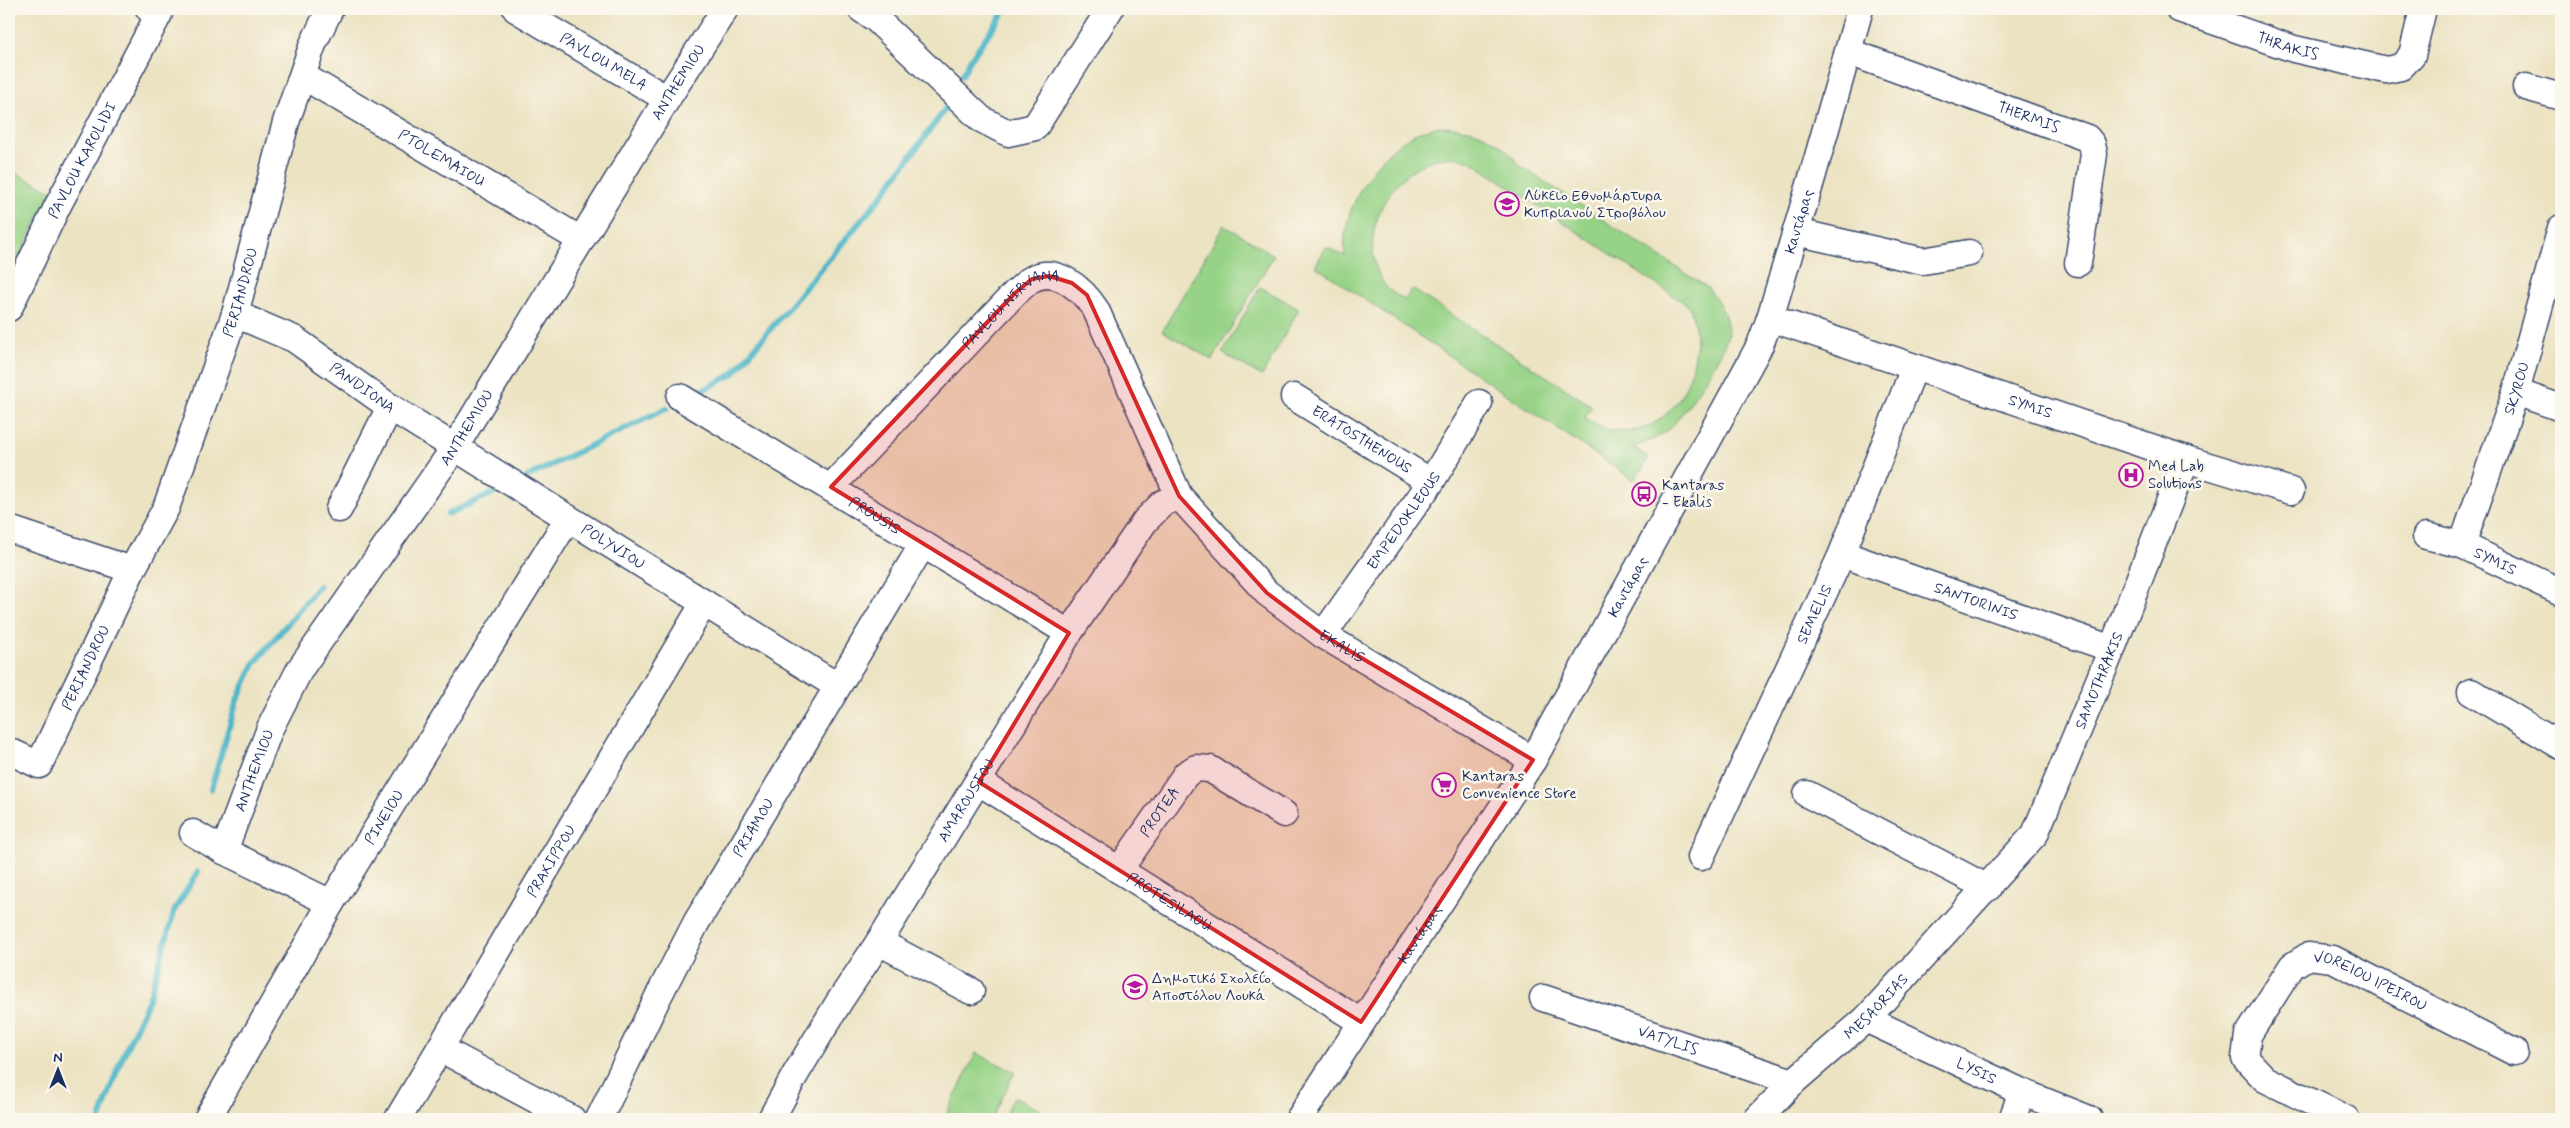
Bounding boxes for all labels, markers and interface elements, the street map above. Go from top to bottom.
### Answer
street label: PAVLOU MELA [556,28,650,96]
street label: THRAKIS [2254,28,2321,65]
street label: ANTHEMIOU [647,41,711,124]
street label: THERMIS [1994,97,2062,138]
street label: PAVLOU KAROLIDI [44,99,122,222]
street label: PTOLEMAIOU [394,125,488,192]
place label: Λύκειο Εθνομάρτυρα Κυπριανού Στροβόλου [1524,186,1666,223]
street label: Καντάρας [1781,187,1819,257]
school or university icon: Λύκειο Εθνομάρτυρα Κυπριανού Στροβόλου [1494,191,1520,217]
street label: PERIANDROU [219,246,263,340]
street label: PAVLOU NIRVANA [958,266,1062,354]
street label: PANDIONA [325,358,399,418]
street label: SKYROU [2500,360,2535,418]
street label: ANTHEMIOU [436,386,499,470]
street label: SYMIS [2006,391,2055,424]
street label: ERATOSTHENOUS [1308,401,1415,479]
place label: Med Lab Solutions [2148,457,2204,494]
hospital icon: Med Lab Solutions [2118,462,2144,488]
street label: EMPEDOKLEOUS [1363,468,1446,574]
place label: Kantaras - Ekalis [1662,476,1725,513]
bus stop icon: Kantaras - Ekalis [1631,481,1657,507]
street label: PROUSIS [845,493,904,540]
street label: POLYVIOU [577,520,648,575]
street label: SYMIS [2470,543,2520,580]
street label: Καντάρας [1604,553,1654,621]
street label: SANTORINIS [1931,578,2021,626]
street label: SEMELIS [1793,581,1837,647]
street label: PERIANDROU [58,622,115,714]
street label: EKALIS [1315,626,1368,669]
street label: SAMOTHRAKIS [2071,629,2129,732]
street label: ANTHEMIOU [231,727,280,815]
street label: AMAROUSIOU [934,755,1000,846]
place label: Kantaras Convenience Store [1462,767,1577,804]
supermarket icon: Kantaras Convenience Store [1431,772,1457,798]
street label: PROTEA [1136,783,1185,842]
street label: PINEIOU [360,787,409,849]
street label: PRIAMOU [729,795,779,861]
street label: PRAXIPPOU [523,822,581,901]
street label: PROTESILAOU [1123,868,1215,937]
street label: Καντάρας [1394,901,1447,968]
street label: VOREIOU IPEIROU [2312,948,2430,1017]
place label: Δημοτικό Σχολείο Αποστόλου Λουκά [1152,969,1271,1006]
street label: MESAORIAS [1840,970,1913,1044]
school or university icon: Δημοτικό Σχολείο Αποστόλου Λουκά [1122,974,1148,1000]
street label: VATYLIS [1635,1022,1701,1061]
north arrow [32,1046,82,1096]
text: N [53,1049,63,1067]
street label: LYSIS [1953,1054,1999,1090]

